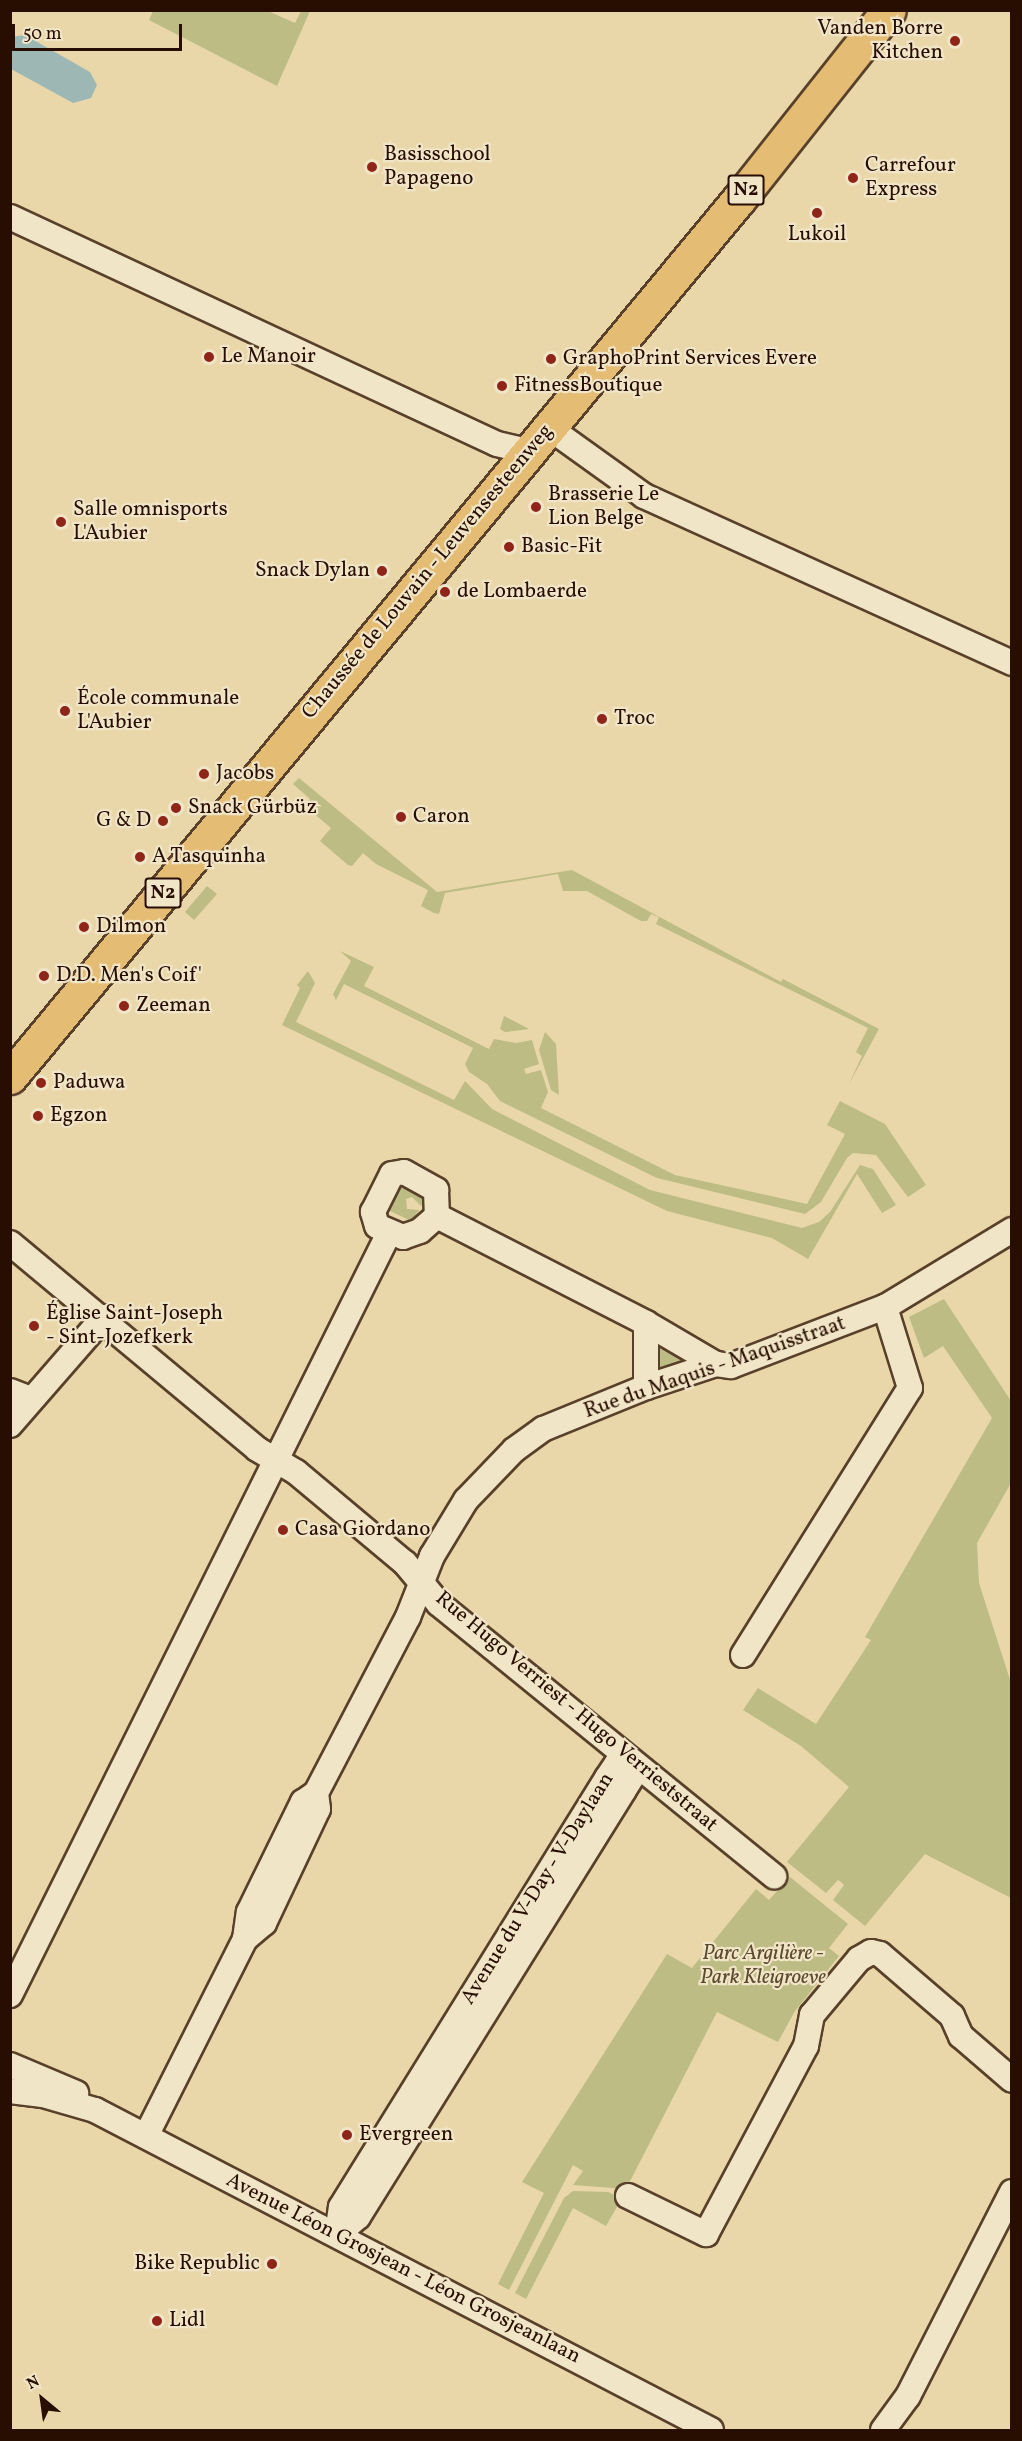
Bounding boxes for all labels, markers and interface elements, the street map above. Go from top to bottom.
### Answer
scale bar [15,12,184,50]
place label: Vanden Borre Kitchen [817,16,943,66]
text: 50 m [23,22,62,47]
marker: Vanden Borre Kitchen [948,34,962,48]
place label: Basisschool Papageno [384,142,491,192]
place label: Carrefour Express [865,153,956,203]
marker: Basisschool Papageno [365,160,379,174]
marker: Carrefour Express [846,171,860,185]
road number: N2 [726,173,766,207]
marker: Lukoil [810,206,824,220]
place label: Lukoil [788,222,846,248]
place label: Le Manoir [221,344,316,370]
place label: GraphoPrint Services Evere [563,346,817,372]
marker: Le Manoir [202,350,216,364]
marker: GraphoPrint Services Evere [544,352,558,366]
place label: FitnessBoutique [514,373,662,399]
marker: FitnessBoutique [495,379,509,393]
street label: Chaussée de Louvain - Leuvensesteenweg [297,419,559,725]
place label: Brasserie Le Lion Belge [548,482,659,532]
place label: Salle omnisports L'Aubier [73,497,228,547]
marker: Brasserie Le Lion Belge [529,500,543,514]
marker: Salle omnisports L'Aubier [54,515,68,529]
place label: Basic-Fit [521,534,602,560]
marker: Basic-Fit [502,540,516,554]
place label: Snack Dylan [255,558,370,584]
marker: Snack Dylan [375,564,389,578]
place label: de Lombaerde [457,579,587,605]
marker: de Lombaerde [438,585,452,599]
place label: École communale L'Aubier [77,686,239,736]
marker: École communale L'Aubier [58,704,72,718]
place label: Troc [614,706,655,732]
marker: Troc [595,712,609,726]
place label: Jacobs [216,761,274,787]
marker: Jacobs [197,767,211,781]
place label: Snack Gürbüz [188,795,317,821]
marker: Snack Gürbüz [169,801,183,815]
place label: Caron [413,804,470,830]
place label: G & D [96,808,151,834]
marker: Caron [394,810,408,824]
marker: G & D [156,814,170,828]
place label: A Tasquinha [152,844,267,870]
marker: A Tasquinha [133,850,147,864]
road number: N2 [144,876,182,910]
place label: Dilmon [96,914,166,940]
marker: Dilmon [77,920,91,934]
place label: D.D. Men's Coif' [56,963,202,989]
marker: D.D. Men's Coif' [37,969,51,983]
place label: Zeeman [136,993,211,1019]
marker: Zeeman [117,999,131,1013]
place label: Paduwa [53,1070,125,1096]
marker: Paduwa [34,1076,48,1090]
place label: Egzon [50,1103,108,1129]
marker: Egzon [31,1109,45,1123]
place label: Église Saint-Joseph - Sint-Jozefkerk [46,1301,223,1351]
street label: Rue du Maquis - Maquisstraat [580,1311,850,1425]
marker: Église Saint-Joseph - Sint-Jozefkerk [27,1319,41,1333]
place label: Casa Giordano [295,1517,430,1543]
marker: Casa Giordano [276,1523,290,1537]
street label: Rue Hugo Verriest - Hugo Verrieststraat [429,1586,723,1838]
street label: Avenue du V-Day - V-Daylaan [455,1767,621,2011]
park label: Parc Argilière - Park Kleigroeve [700,1941,826,1991]
place label: Evergreen [359,2122,453,2148]
marker: Evergreen [340,2128,354,2142]
street label: Avenue Léon Grosjean - Léon Grosjeanlaan [221,2168,585,2370]
place label: Bike Republic [134,2251,260,2277]
marker: Bike Republic [265,2257,279,2271]
place label: Lidl [169,2308,205,2334]
marker: Lidl [150,2314,164,2328]
north arrow [12,2369,72,2429]
text: N [23,2371,44,2396]

